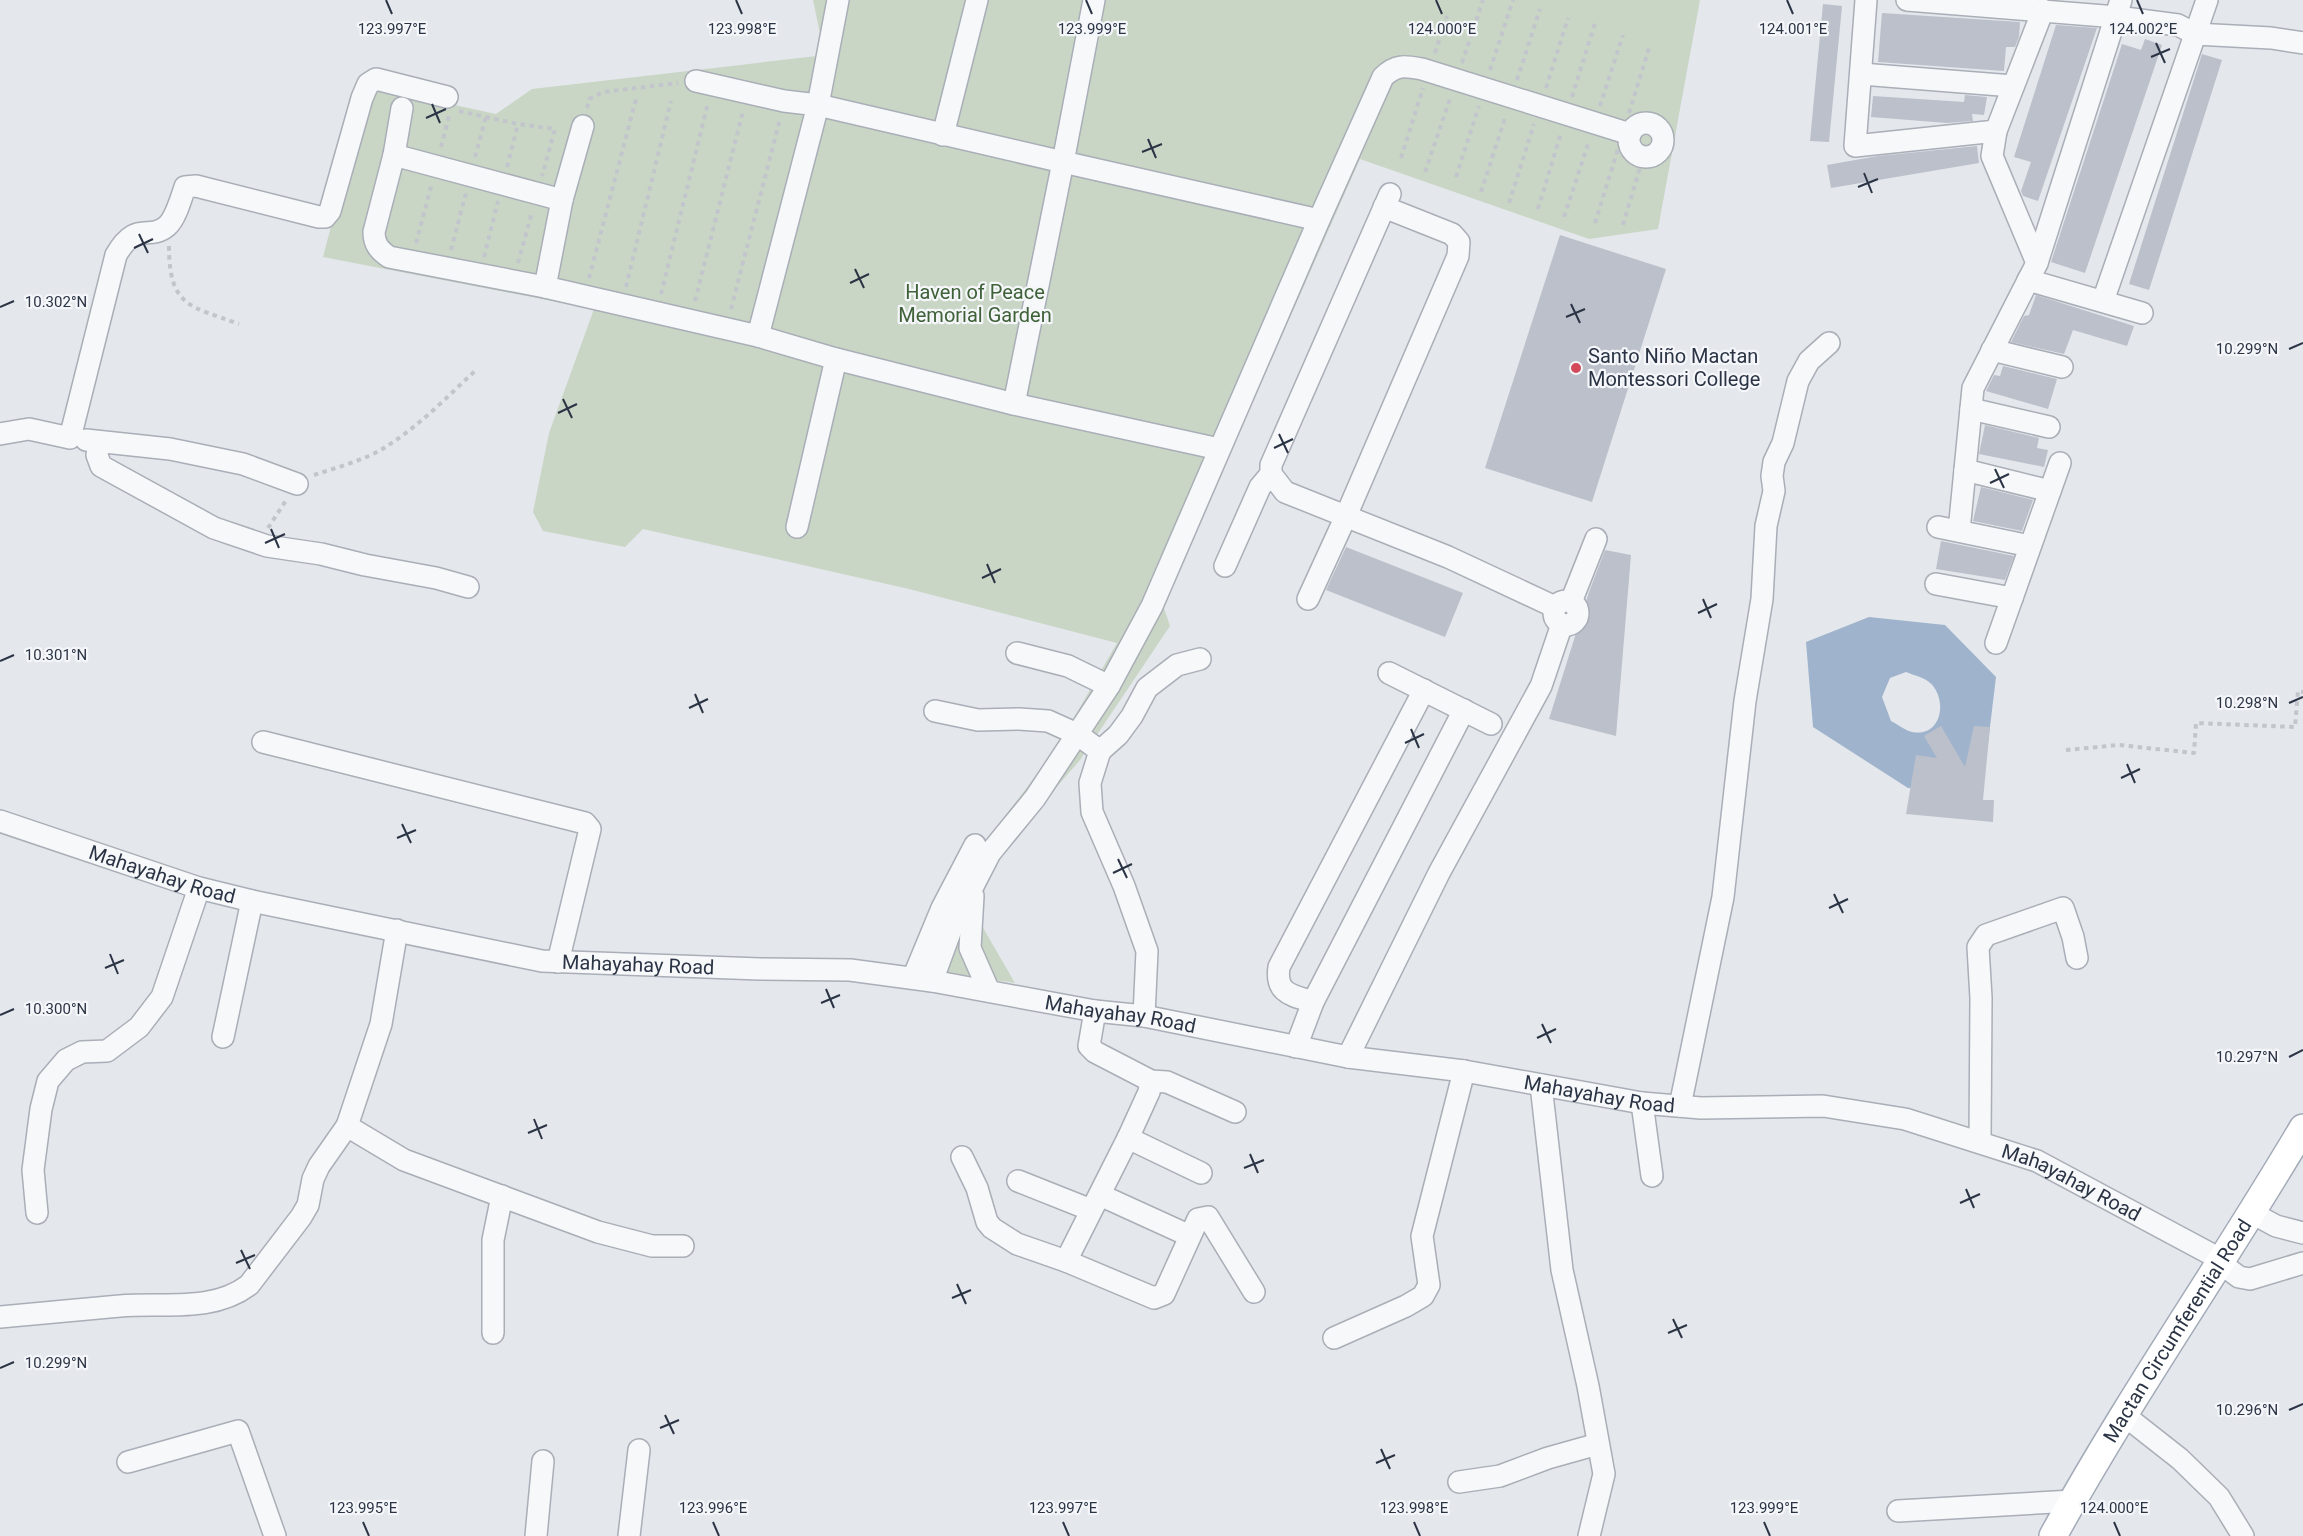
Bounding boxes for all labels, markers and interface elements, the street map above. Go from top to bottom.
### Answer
text: 123.997°E [358,20,427,38]
text: 123.998°E [708,20,777,38]
text: 123.999°E [1058,20,1127,38]
text: 124.000°E [1408,20,1477,38]
text: 124.001°E [1759,20,1828,38]
text: 124.002°E [2109,20,2178,38]
park label: Haven of Peace Memorial Garden [898,280,1052,327]
text: 10.302°N [25,293,87,311]
text: 10.299°N [2216,340,2278,358]
place label: Santo Niño Mactan Montessori College [1588,344,1760,391]
marker: Santo Niño Mactan Montessori College [1569,361,1583,375]
text: 10.301°N [25,646,87,664]
text: 10.298°N [2216,694,2278,712]
street label: Mahayahay Road [86,840,238,909]
street label: Mahayahay Road [562,950,715,979]
street label: Mahayahay Road [1043,990,1198,1038]
text: 10.300°N [25,1000,87,1018]
text: 10.297°N [2216,1048,2278,1066]
street label: Mahayahay Road [1522,1070,1676,1118]
street label: Mahayahay Road [1999,1139,2145,1226]
street label: Mactan Circumferential Road [2098,1214,2256,1447]
text: 10.299°N [25,1354,87,1372]
text: 10.296°N [2216,1401,2278,1419]
text: 123.995°E [329,1499,398,1517]
text: 123.996°E [679,1499,748,1517]
text: 123.997°E [1029,1499,1098,1517]
text: 123.998°E [1380,1499,1449,1517]
text: 123.999°E [1730,1499,1799,1517]
text: 124.000°E [2080,1499,2149,1517]

